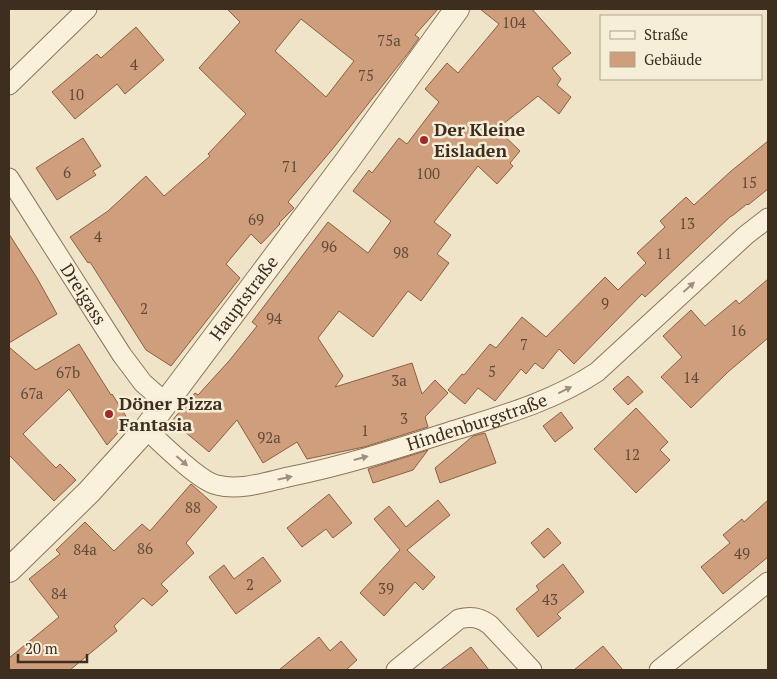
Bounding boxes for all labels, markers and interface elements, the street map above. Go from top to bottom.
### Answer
house number: 104 [502,12,526,32]
legend [600,15,762,80]
text: Straße [644,24,688,44]
house number: 75a [377,30,401,50]
text: Gebäude [644,49,702,69]
house number: 4 [130,54,138,74]
house number: 75 [358,65,374,85]
house number: 10 [68,84,84,104]
place label: Der Kleine Eisladen [434,117,526,162]
marker: Der Kleine Eisladen [418,134,430,146]
house number: 71 [282,156,298,176]
house number: 6 [63,162,71,182]
house number: 100 [416,163,440,183]
house number: 15 [741,172,757,192]
house number: 69 [248,209,264,229]
house number: 13 [679,213,695,233]
house number: 4 [94,226,102,246]
house number: 96 [321,236,337,256]
house number: 98 [393,242,409,262]
house number: 11 [656,243,672,263]
street label: Hauptstraße [204,250,283,345]
street label: Dreigass [56,259,113,329]
one-way arrow [683,281,695,293]
house number: 9 [601,293,609,313]
house number: 2 [140,298,148,318]
house number: 94 [266,308,282,328]
house number: 16 [730,320,746,340]
house number: 7 [520,334,528,354]
house number: 5 [488,361,496,381]
house number: 67b [56,362,80,382]
house number: 14 [683,367,699,387]
house number: 3a [391,370,407,390]
house number: 67a [21,383,44,403]
one-way arrow [558,386,572,394]
street label: Hindenburgstraße [403,387,550,456]
place label: Döner Pizza Fantasia [119,391,223,436]
marker: Döner Pizza Fantasia [103,408,115,420]
house number: 3 [400,408,408,428]
house number: 1 [361,420,369,440]
house number: 92a [257,427,281,447]
house number: 12 [624,444,640,464]
one-way arrow [354,454,369,462]
one-way arrow [176,455,188,467]
one-way arrow [278,473,294,481]
house number: 88 [185,497,201,517]
house number: 86 [137,538,153,558]
house number: 84a [73,539,97,559]
house number: 49 [734,543,750,563]
house number: 2 [246,574,254,594]
house number: 39 [378,578,394,598]
house number: 84 [51,583,67,603]
house number: 43 [542,589,558,609]
scale bar [18,632,86,664]
text: 20 m [25,638,58,658]

